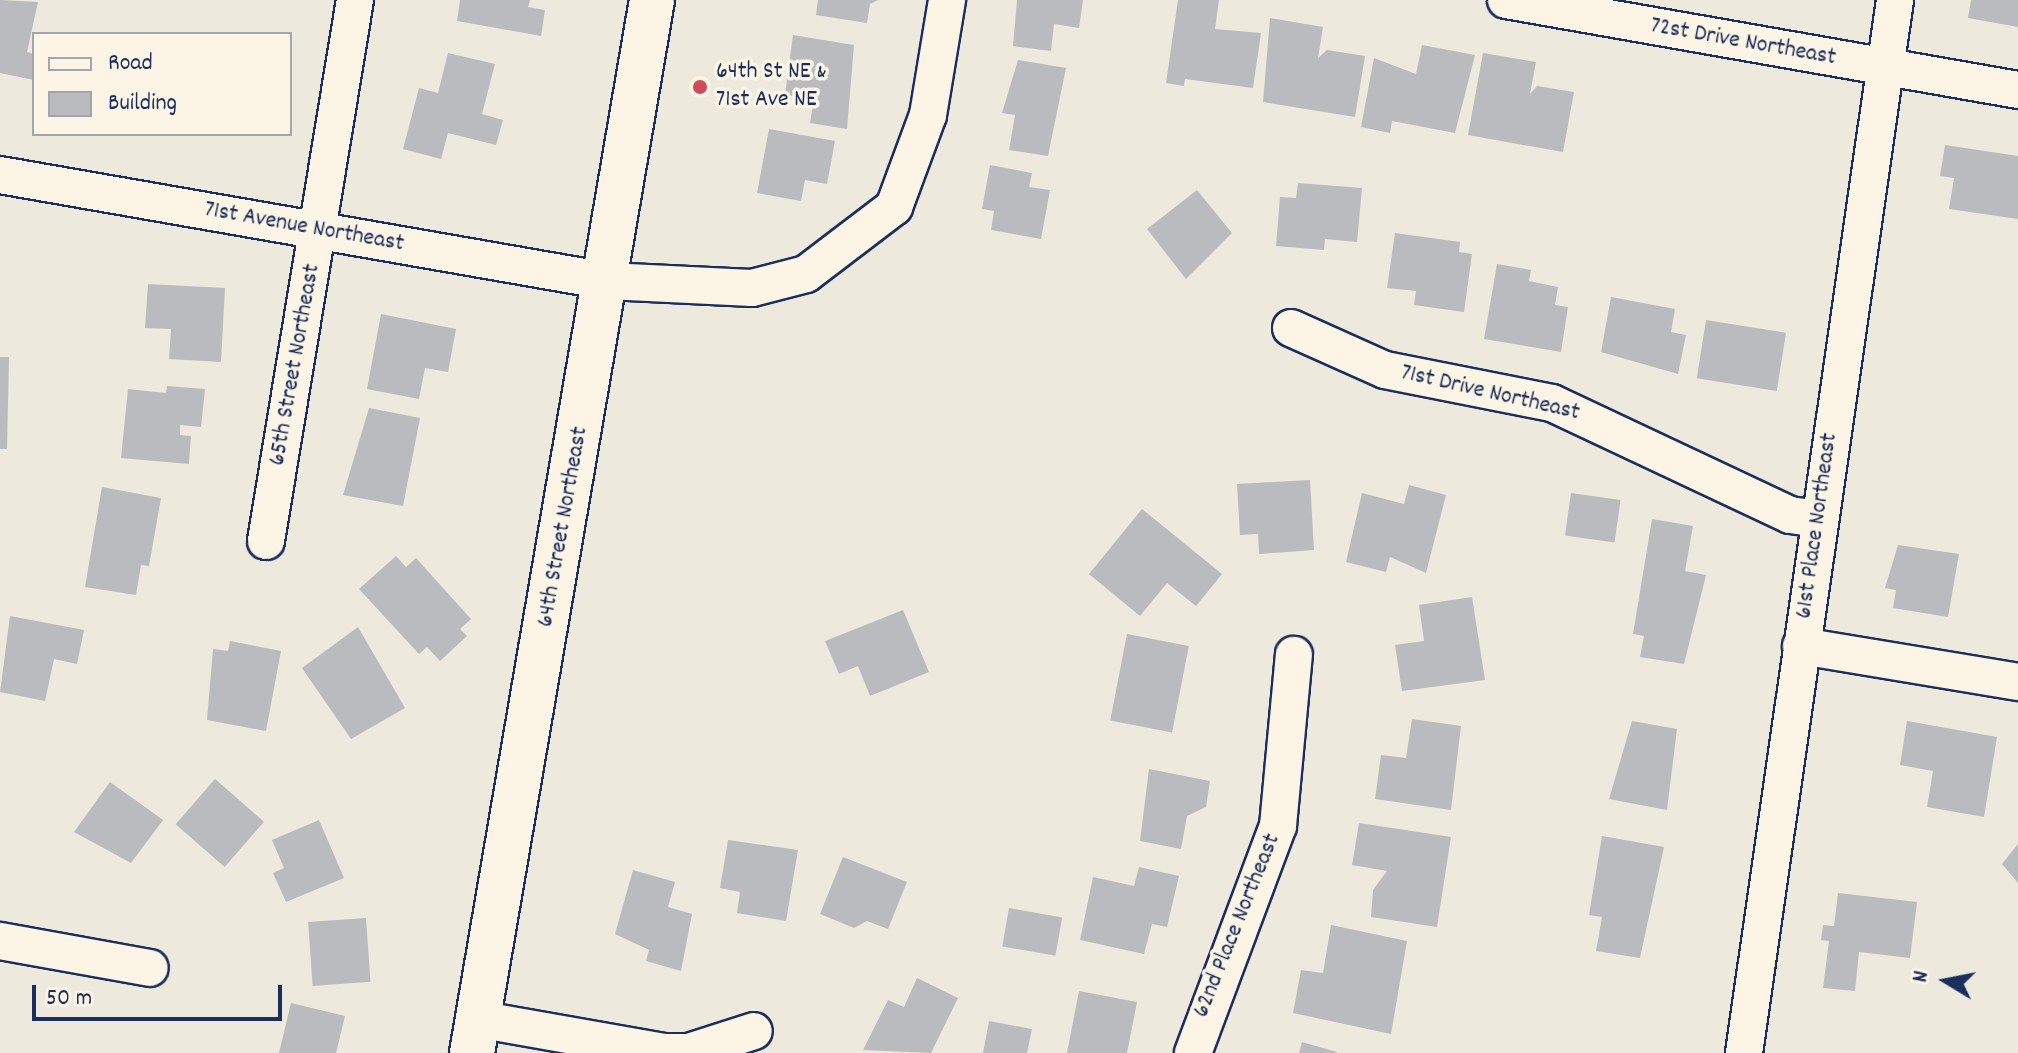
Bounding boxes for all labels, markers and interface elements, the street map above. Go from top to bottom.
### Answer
street label: 72st Drive Northeast [1648,13,1838,73]
legend [32,32,292,136]
text: Road [108,47,153,81]
place label: 64th St NE & 71st Ave NE [716,59,827,115]
marker: 64th St NE & 71st Ave NE [691,78,709,96]
text: Building [108,87,177,121]
street label: 71st Avenue Northeast [202,196,406,260]
street label: 65th Street Northeast [264,262,328,468]
street label: 71st Drive Northeast [1398,359,1582,429]
street label: 64th Street Northeast [532,425,596,629]
street label: 61st Place Northeast [1791,431,1845,621]
street label: 62nd Place Northeast [1188,830,1288,1022]
north arrow [1906,941,1986,1021]
scale bar [36,969,286,1019]
text: N [1906,969,1938,985]
text: 50 m [46,982,92,1016]

